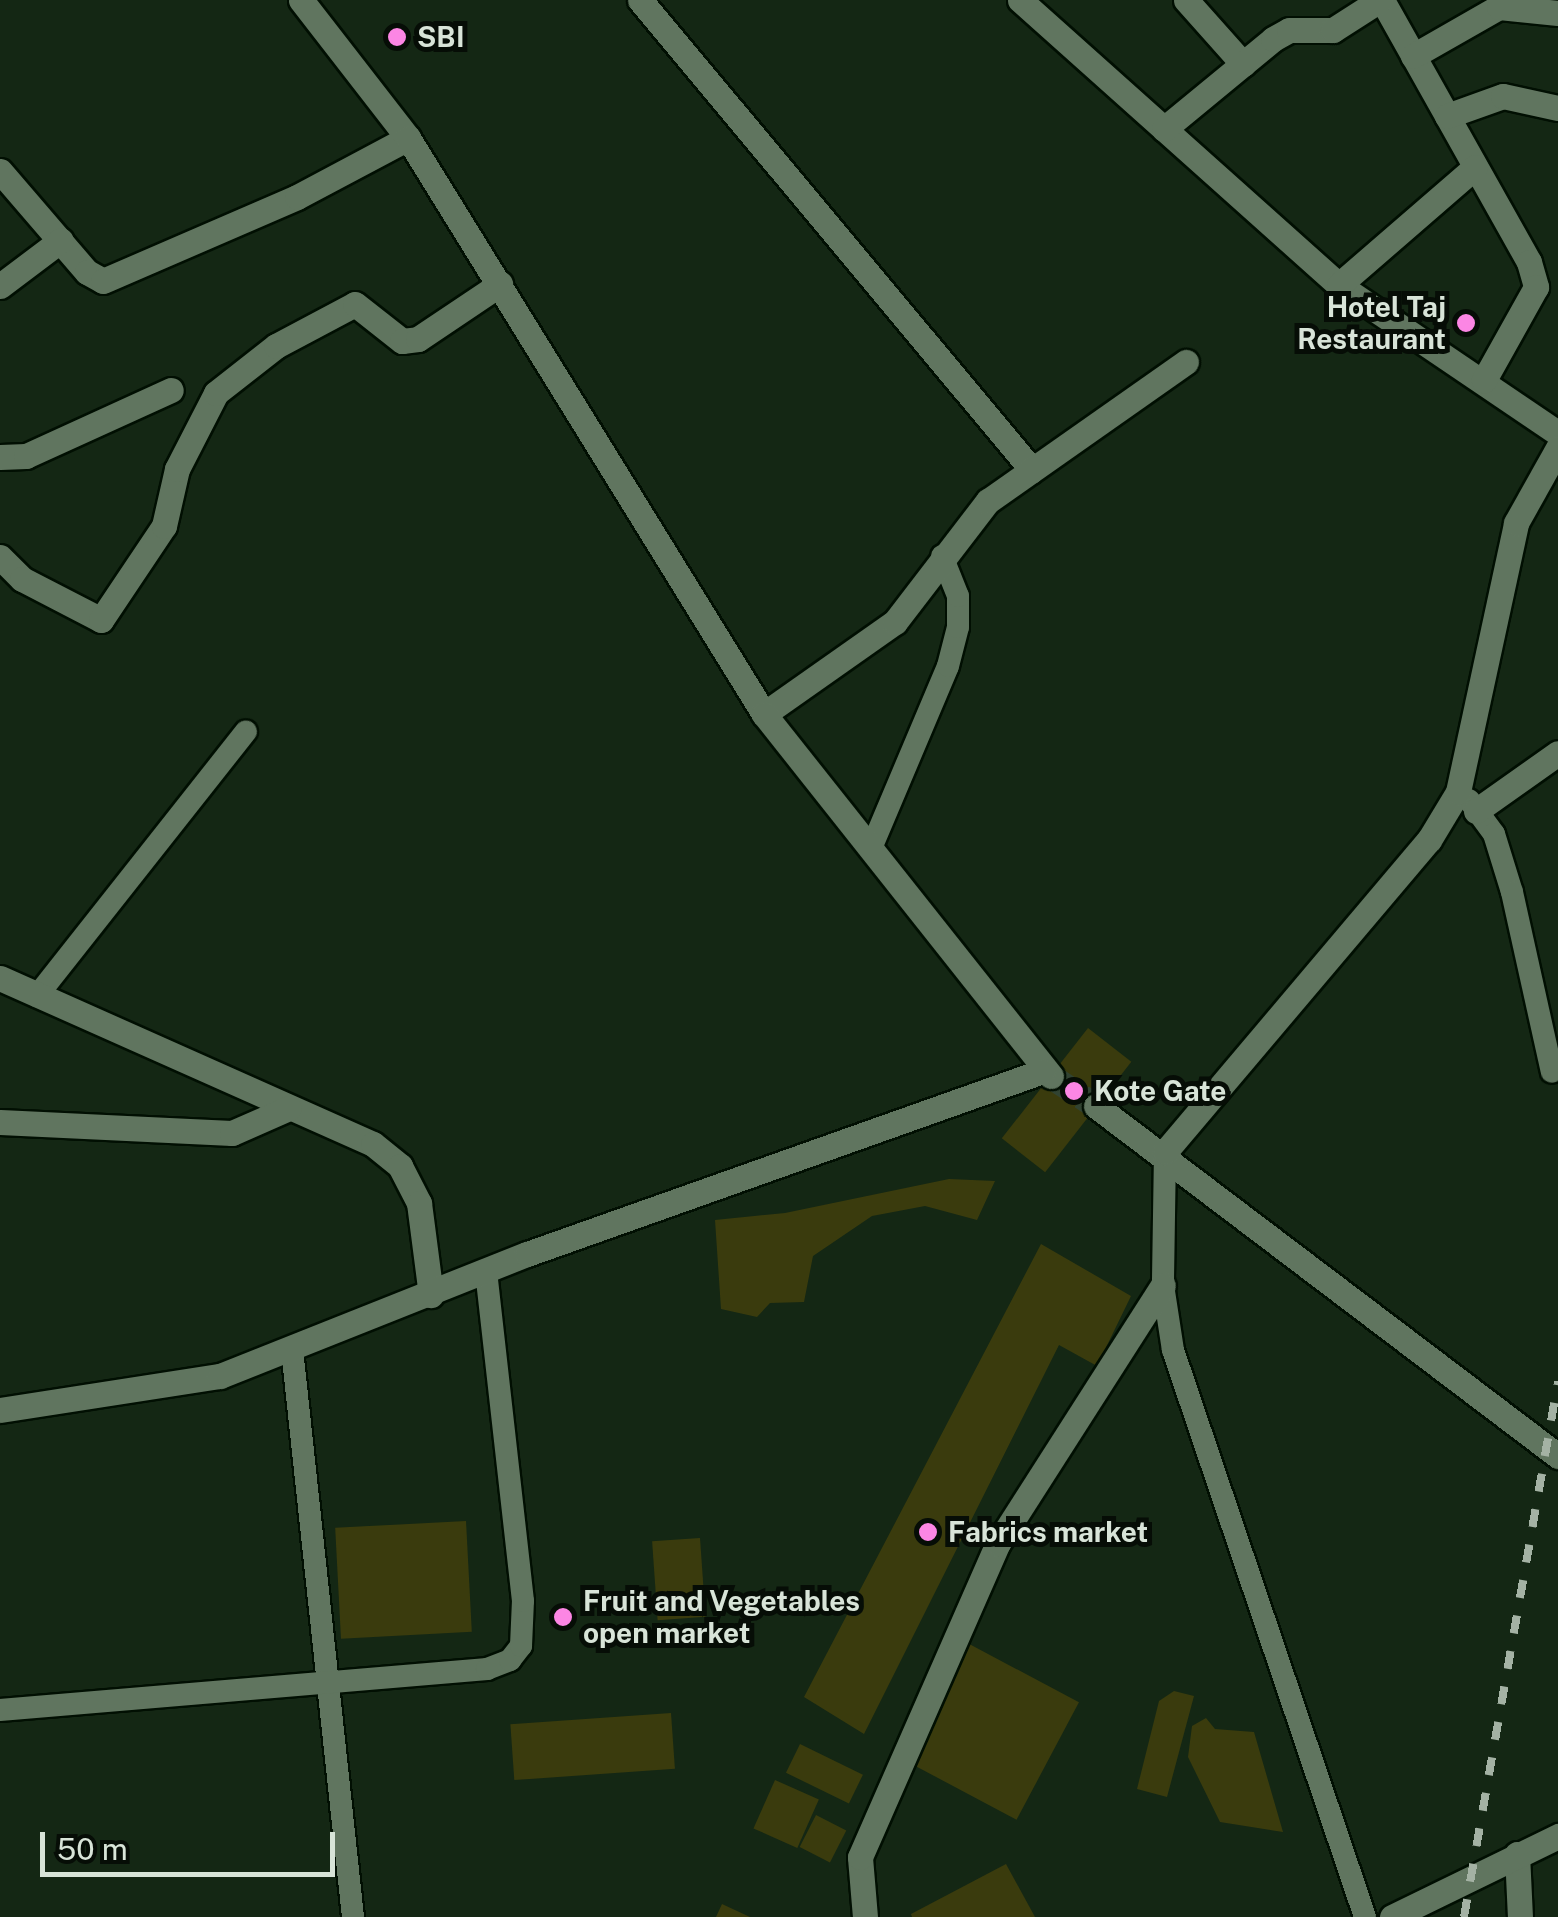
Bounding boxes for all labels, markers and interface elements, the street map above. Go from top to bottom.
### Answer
place label: SBI [417,20,464,54]
marker: SBI [386,26,408,48]
place label: Hotel Taj Restaurant [1297,290,1446,356]
marker: Hotel Taj Restaurant [1455,312,1477,334]
place label: Kote Gate [1094,1074,1226,1108]
marker: Kote Gate [1063,1080,1085,1102]
place label: Fabrics market [948,1515,1148,1549]
marker: Fabrics market [917,1521,939,1543]
place label: Fruit and Vegetables open market [583,1584,860,1650]
marker: Fruit and Vegetables open market [552,1606,574,1628]
scale bar [45,1812,340,1874]
text: 50 m [57,1831,128,1867]

